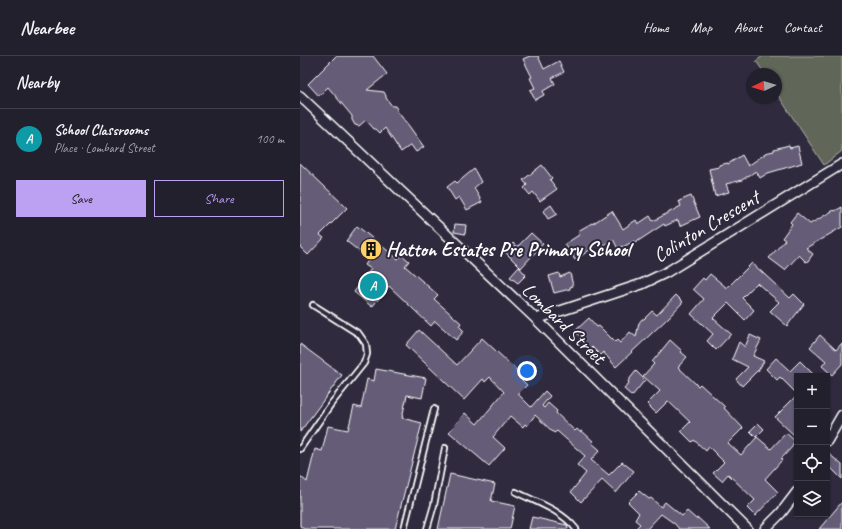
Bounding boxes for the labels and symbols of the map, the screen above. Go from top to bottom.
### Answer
north arrow [746,68,782,104]
street label: Colinton Crescent [649,183,767,268]
building icon: Hatton Estates Pre Primary School [358,236,384,262]
place label: Hatton Estates Pre Primary School [386,237,634,262]
pin: A [360,271,386,301]
street label: Lombard Street [517,277,612,371]
your location [517,361,537,381]

